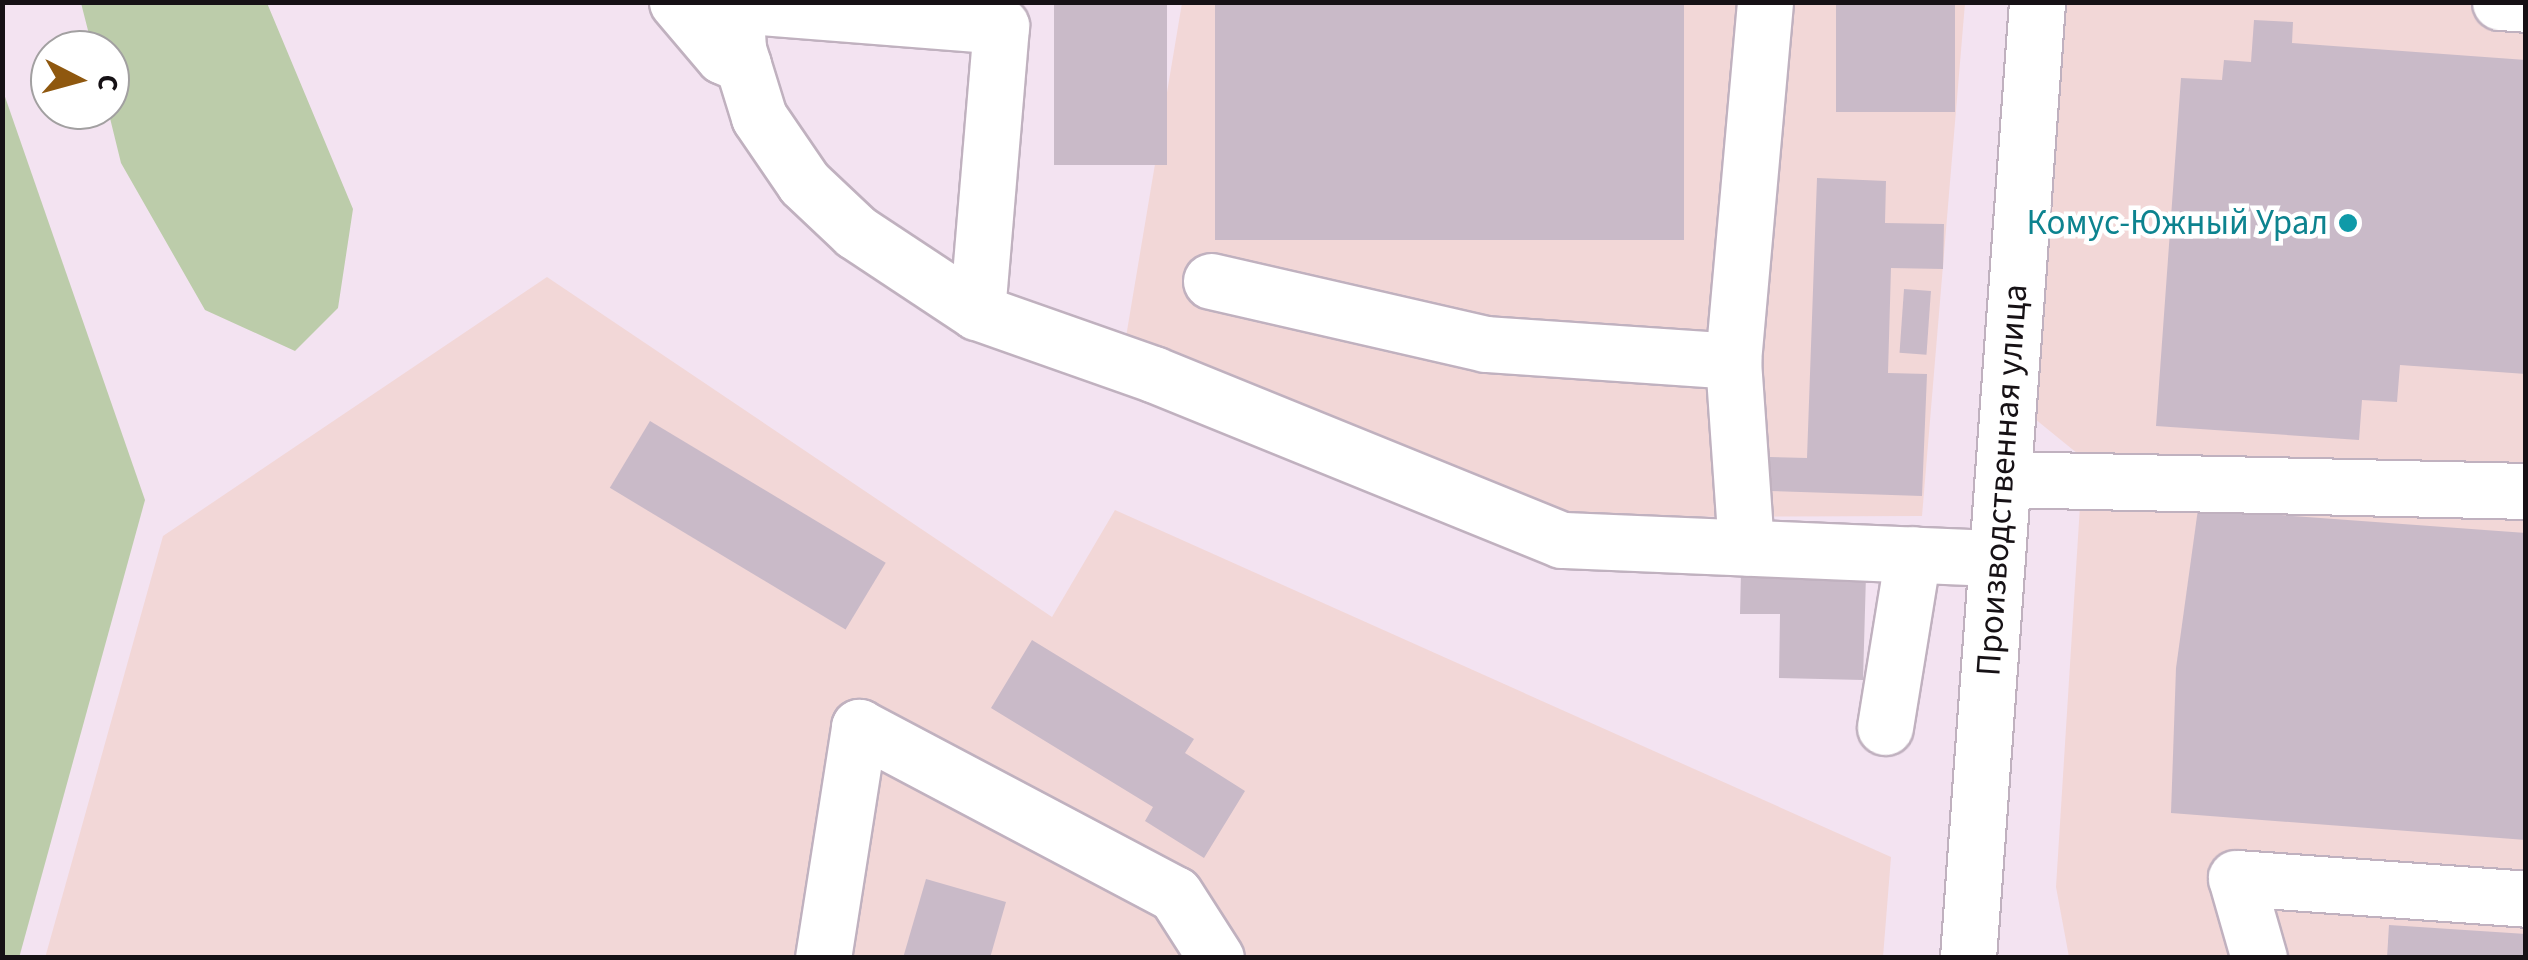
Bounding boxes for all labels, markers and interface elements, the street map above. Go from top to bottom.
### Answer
north arrow [30,30,130,130]
text: С [87,73,129,93]
place label: Комус-Южный Урал [2027,202,2328,244]
marker: Комус-Южный Урал [2337,212,2359,234]
street label: Производственная улица [1967,283,2037,677]

